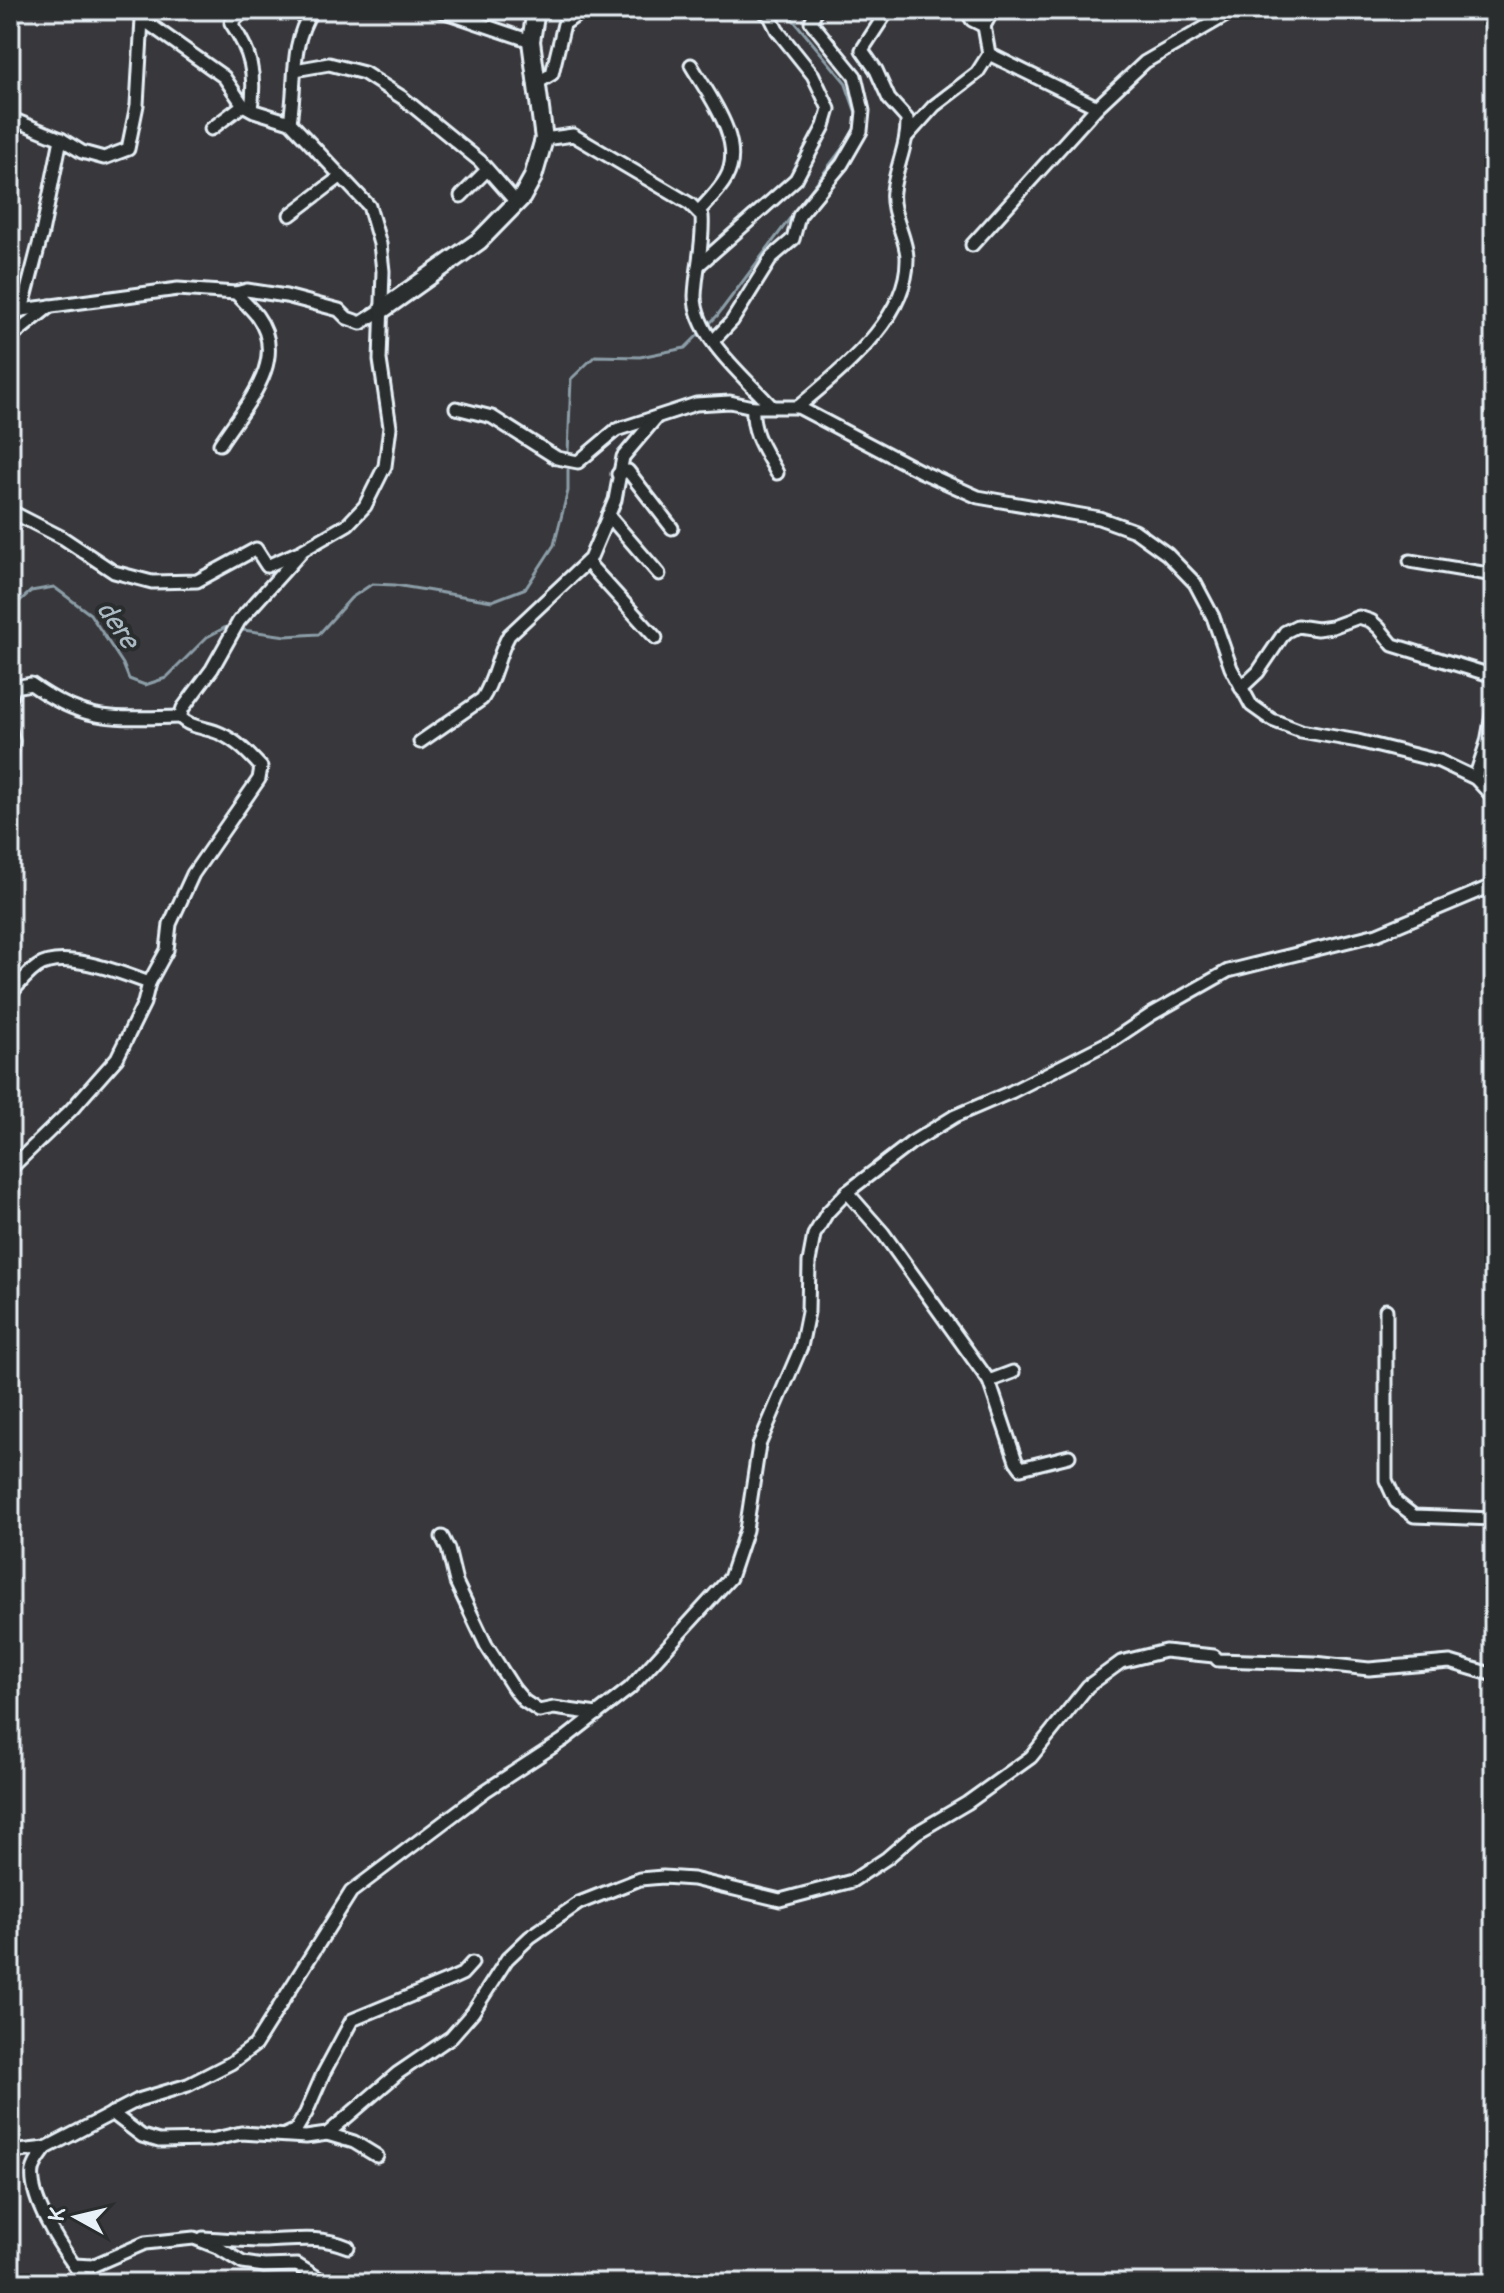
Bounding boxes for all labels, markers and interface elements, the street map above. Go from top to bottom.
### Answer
water label: dere [88,594,148,659]
north arrow [36,2177,116,2257]
text: K [42,2205,72,2223]

